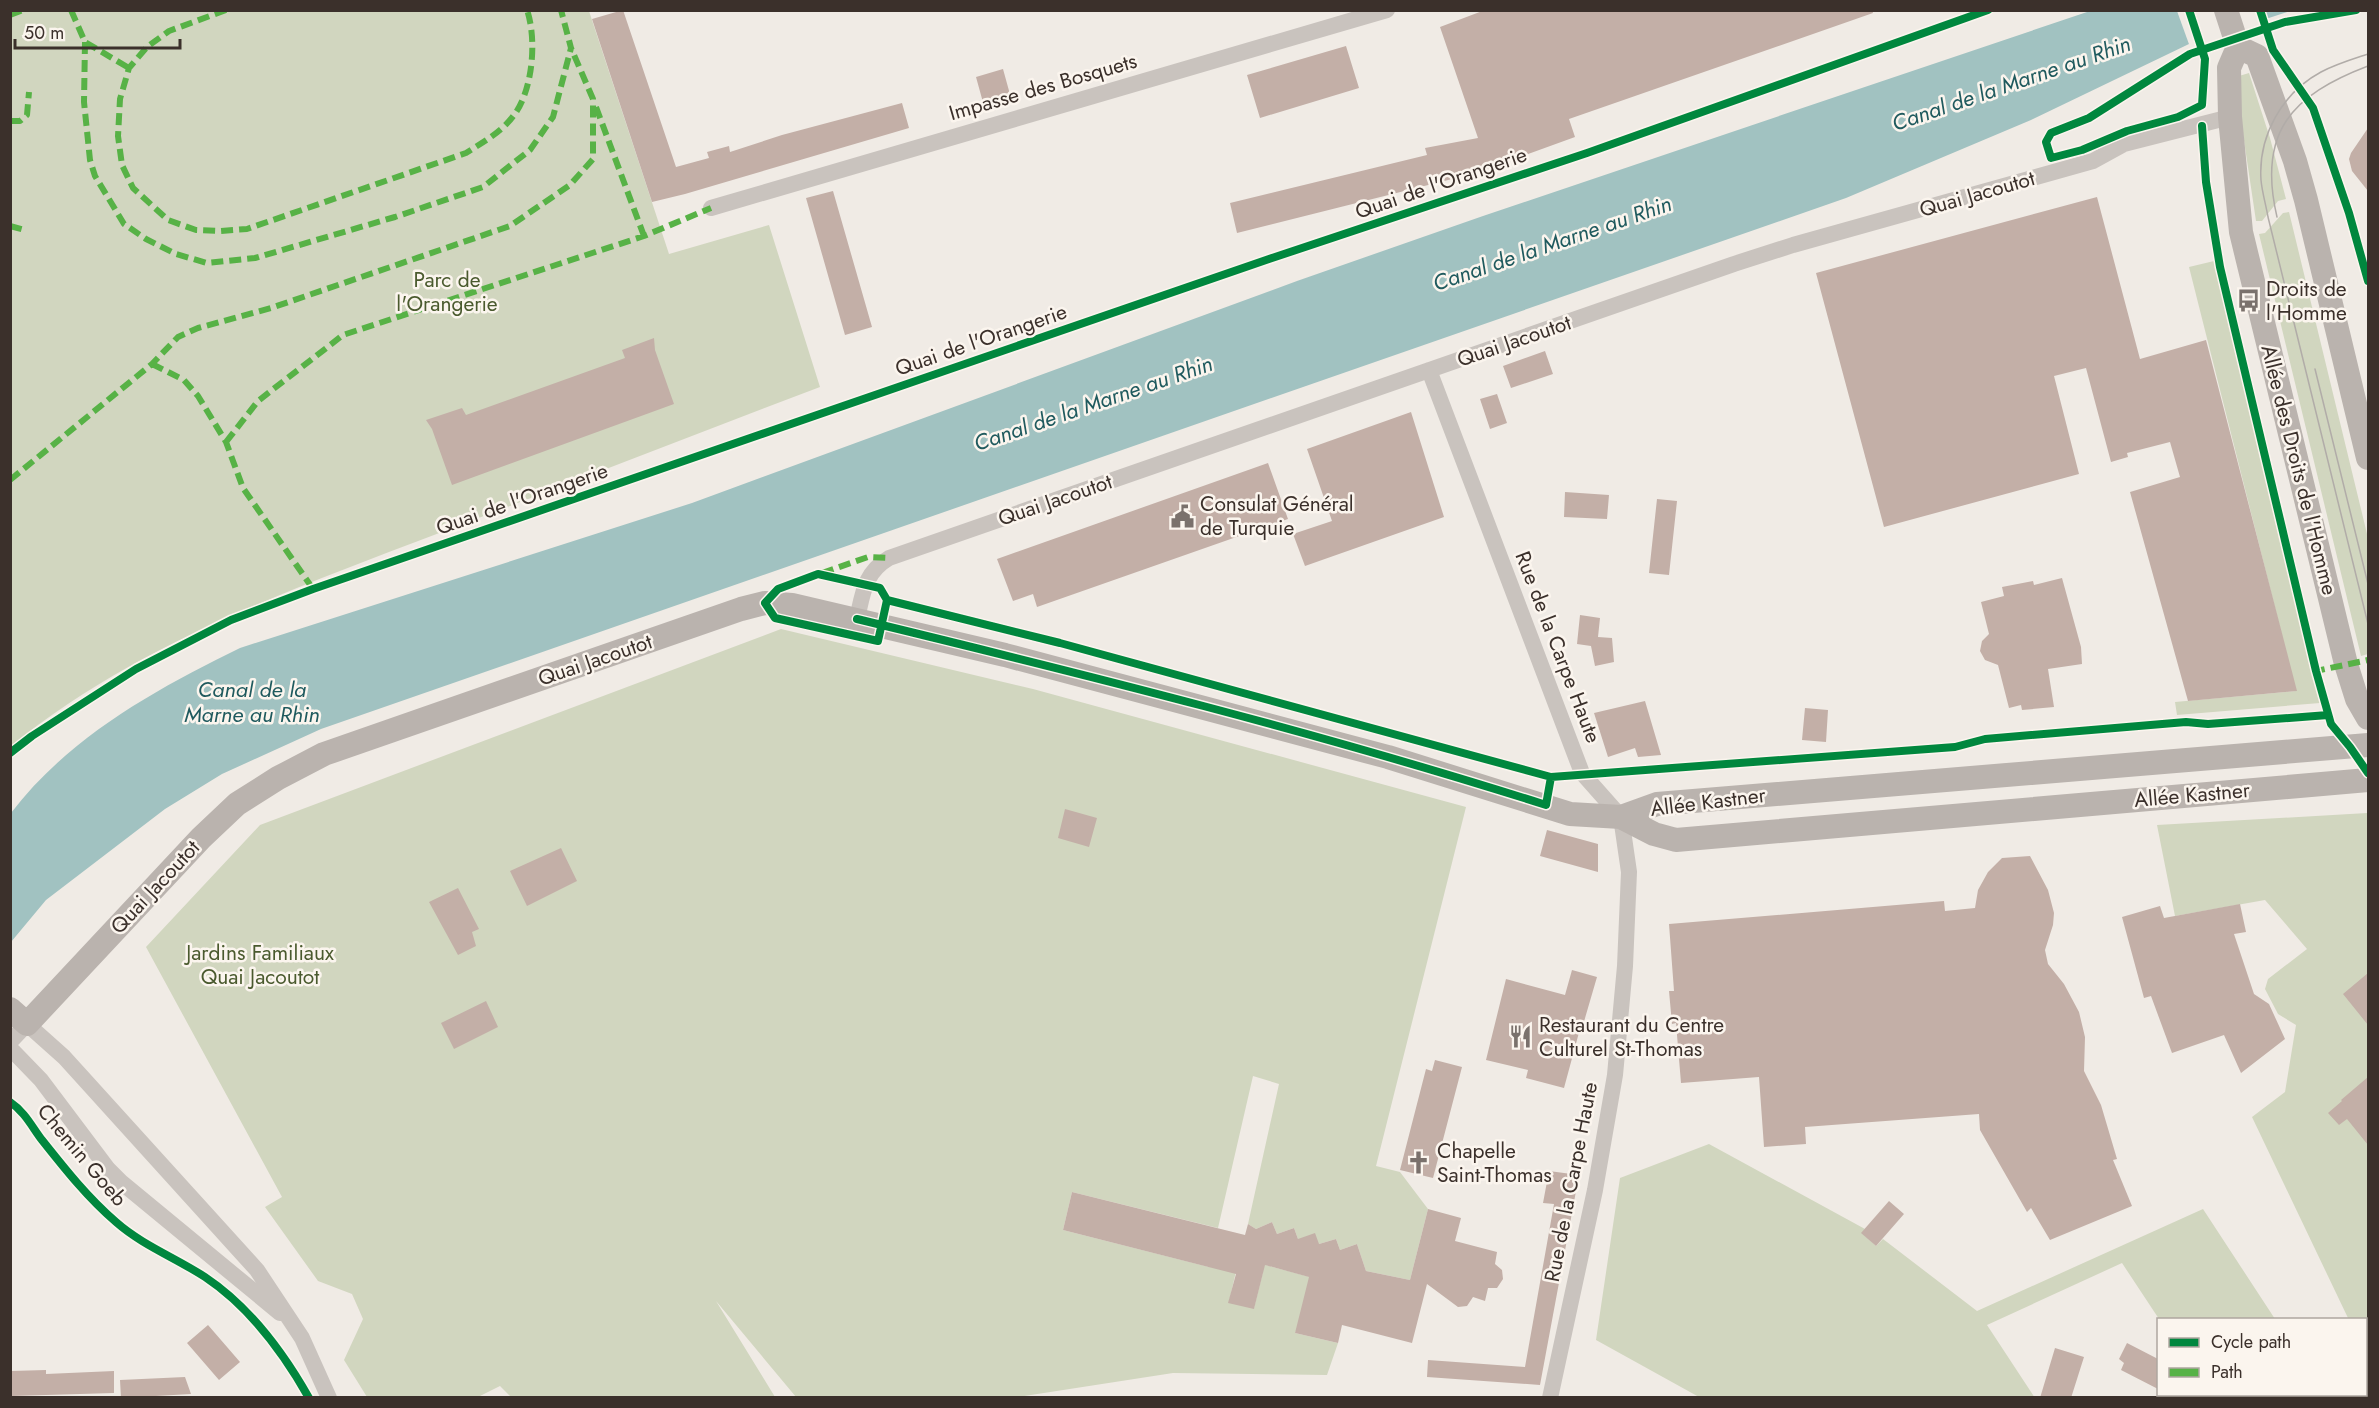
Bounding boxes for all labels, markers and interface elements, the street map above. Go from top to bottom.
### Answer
scale bar [15,12,180,50]
text: 50 m [24,20,64,46]
water label: Canal de la Marne au Rhin [1887,27,2135,139]
street label: Impasse des Bosquets [946,46,1140,128]
street label: Quai de l'Orangerie [1351,139,1531,226]
street label: Quai Jacoutot [1916,163,2038,225]
water label: Canal de la Marne au Rhin [1428,187,1676,299]
park label: Parc de l'Orangerie [396,265,498,319]
place label: Droits de l'Homme [2266,274,2347,328]
bus stop icon: Droits de l'Homme [2235,288,2261,314]
street label: Quai de l'Orangerie [891,296,1071,383]
street label: Quai Jacoutot [1453,307,1575,375]
street label: Allée des Droits de l'Homme [2253,342,2345,598]
water label: Canal de la Marne au Rhin [969,347,1217,459]
street label: Quai de l'Orangerie [432,455,612,542]
street label: Quai Jacoutot [994,466,1116,534]
place label: Consulat Général de Turquie [1200,489,1354,543]
public building icon: Consulat Général de Turquie [1169,503,1195,529]
street label: Rue de la Carpe Haute [1508,547,1608,747]
street label: Quai Jacoutot [534,626,656,694]
water label: Canal de la Marne au Rhin [184,673,320,730]
street label: Allée Kastner [2133,775,2252,815]
street label: Allée Kastner [1649,780,1768,824]
street label: Quai Jacoutot [104,833,206,941]
park label: Jardins Familiaux Quai Jacoutot [183,938,334,992]
place label: Restaurant du Centre Culturel St-Thomas [1539,1010,1724,1064]
restaurant icon: Restaurant du Centre Culturel St-Thomas [1508,1024,1534,1050]
street label: Rue de la Carpe Haute [1537,1079,1605,1284]
street label: Chemin Goeb [30,1097,134,1213]
place label: Chapelle Saint-Thomas [1437,1136,1552,1190]
church icon: Chapelle Saint-Thomas [1406,1150,1432,1176]
legend [2157,1318,2367,1396]
text: Cycle path [2211,1329,2291,1355]
text: Path [2211,1359,2243,1385]

